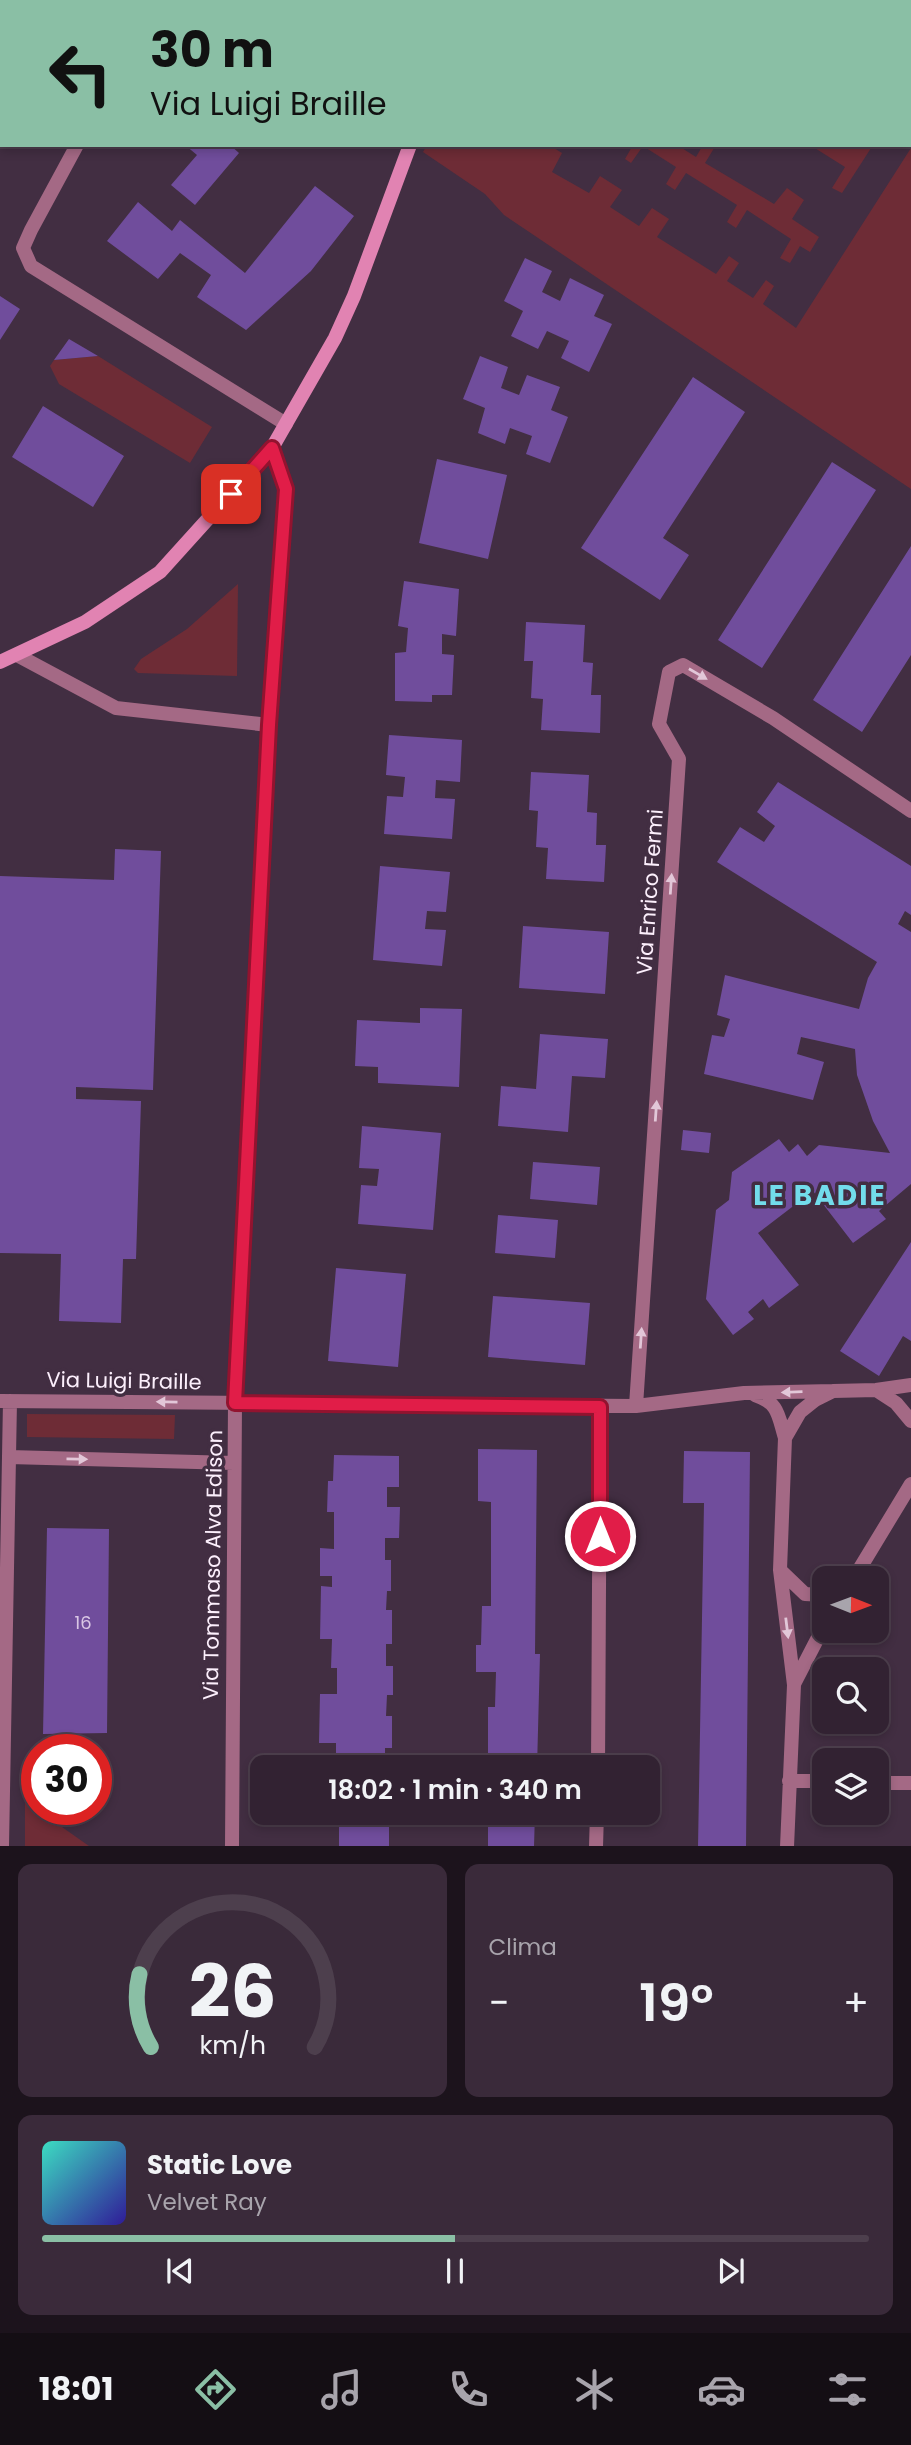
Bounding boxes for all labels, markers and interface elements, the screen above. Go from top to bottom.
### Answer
text: 30 m [150,16,274,84]
icon: left [35,28,126,119]
text: Via Luigi Braille [150,81,387,126]
pin [201,464,261,524]
icon: arrive [212,475,250,513]
one-way arrow [688,668,707,680]
street label: Via Enrico Fermi [629,808,670,976]
one-way arrow [666,873,677,895]
one-way arrow [651,1100,662,1122]
district label: LE BADIE [753,1176,887,1215]
one-way arrow [636,1327,647,1349]
street label: Via Luigi Braille [46,1365,202,1396]
one-way arrow [780,1386,802,1397]
one-way arrow [156,1397,178,1408]
street label: Via Tommaso Alva Edison [196,1430,229,1700]
one-way arrow [67,1453,89,1465]
position arrow [563,1499,637,1573]
north arrow [812,1566,889,1643]
map controls [812,1566,889,1825]
house number: 16 [74,1610,92,1635]
one-way arrow [782,1617,793,1639]
button: search [812,1657,889,1734]
speed limit sign: 30 [21,1734,112,1825]
button: layers [812,1748,889,1825]
text: 18:02 · 1 min · 340 m [328,1772,582,1808]
text: Clima [489,1931,557,1963]
text: 26 [188,1941,276,2042]
text: 19° [639,1966,713,2039]
text: − [489,1976,509,2029]
text: + [843,1976,869,2029]
text: km/h [199,2027,266,2062]
text: Static Love [147,2147,292,2183]
text: Velvet Ray [147,2186,267,2218]
icon: previous [161,2252,199,2290]
icon: pause [436,2252,474,2290]
icon: next [712,2252,750,2290]
icon: directions [191,2365,240,2414]
icon: music [317,2365,366,2414]
icon: phone [444,2365,493,2414]
icon: climate [570,2365,619,2414]
icon: car [697,2365,746,2414]
icon: filters [823,2365,872,2414]
text: 18:01 [39,2366,113,2411]

